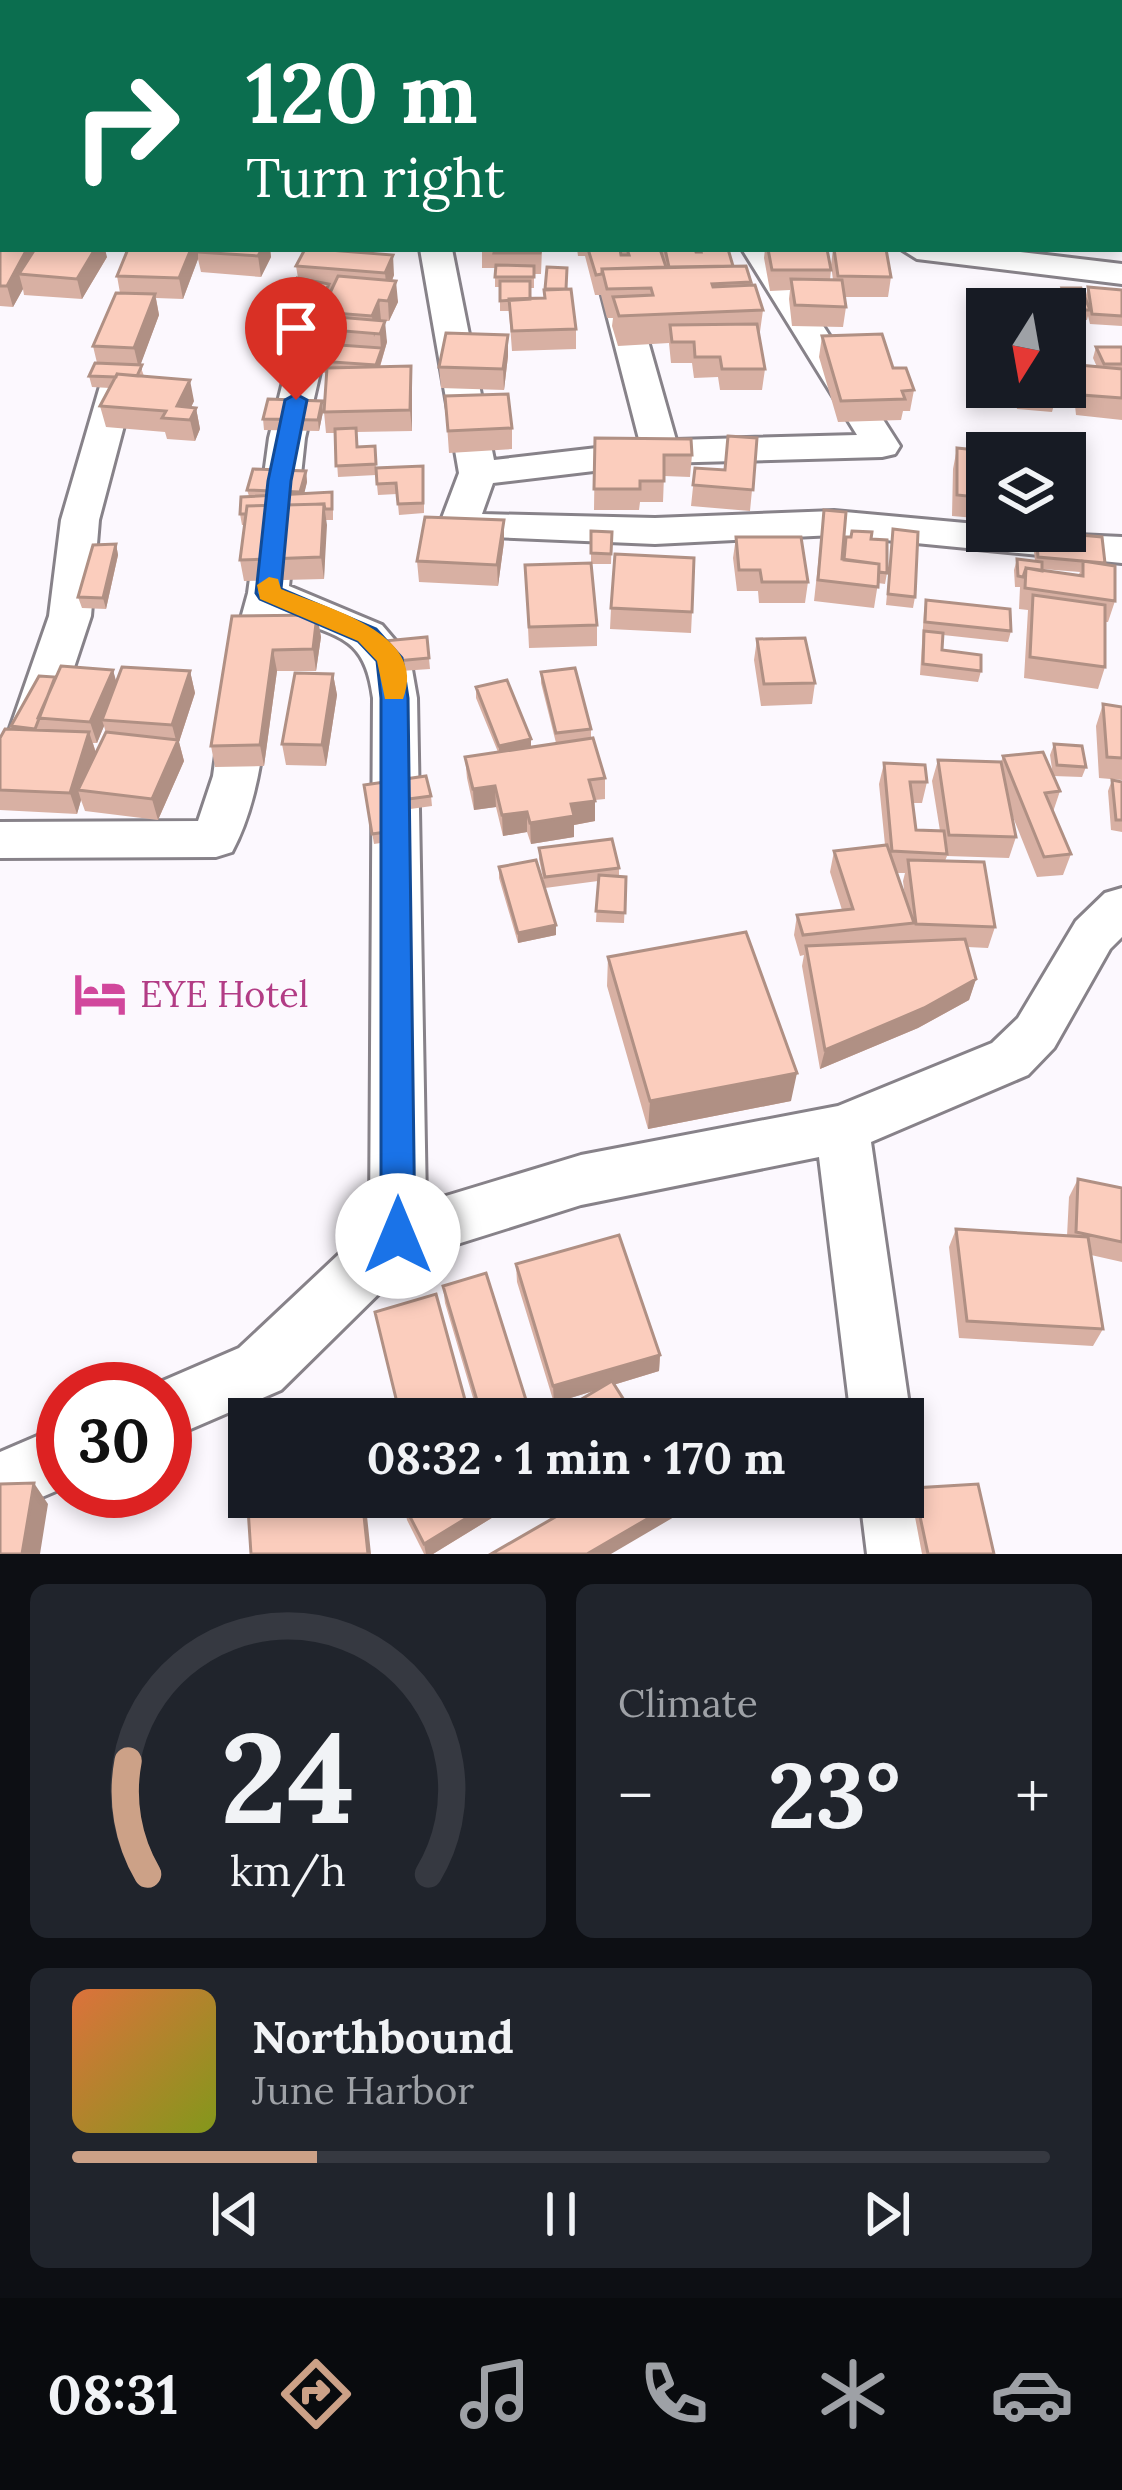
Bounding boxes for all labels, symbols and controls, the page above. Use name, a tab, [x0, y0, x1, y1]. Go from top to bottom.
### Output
text: 120 m	[246, 38, 478, 146]
icon: right	[48, 48, 204, 204]
text: Turn right	[246, 143, 505, 212]
pin	[245, 277, 347, 400]
north arrow	[966, 288, 1086, 408]
map controls	[966, 288, 1086, 552]
icon: arrive	[263, 295, 329, 361]
button: layers	[966, 432, 1086, 552]
hotel icon: EYE Hotel	[71, 965, 129, 1023]
place label: EYE Hotel	[140, 971, 309, 1017]
position arrow	[335, 1173, 461, 1299]
speed limit sign: 30	[36, 1362, 192, 1518]
text: 08:32 · 1 min · 170 m	[367, 1429, 785, 1486]
text: Climate	[618, 1678, 758, 1728]
text: 24	[221, 1697, 355, 1857]
text: 23°	[768, 1737, 900, 1853]
text: −	[618, 1753, 653, 1837]
text: +	[1015, 1753, 1050, 1837]
text: km/h	[230, 1843, 346, 1898]
text: Northbound	[252, 2008, 514, 2065]
text: June Harbor	[252, 2065, 474, 2115]
icon: previous	[202, 2181, 268, 2247]
icon: pause	[528, 2181, 594, 2247]
icon: next	[854, 2181, 920, 2247]
icon: directions	[274, 2352, 358, 2436]
icon: music	[453, 2352, 537, 2436]
icon: phone	[632, 2352, 716, 2436]
icon: climate	[811, 2352, 895, 2436]
icon: car	[990, 2352, 1074, 2436]
text: 08:31	[48, 2360, 178, 2429]

